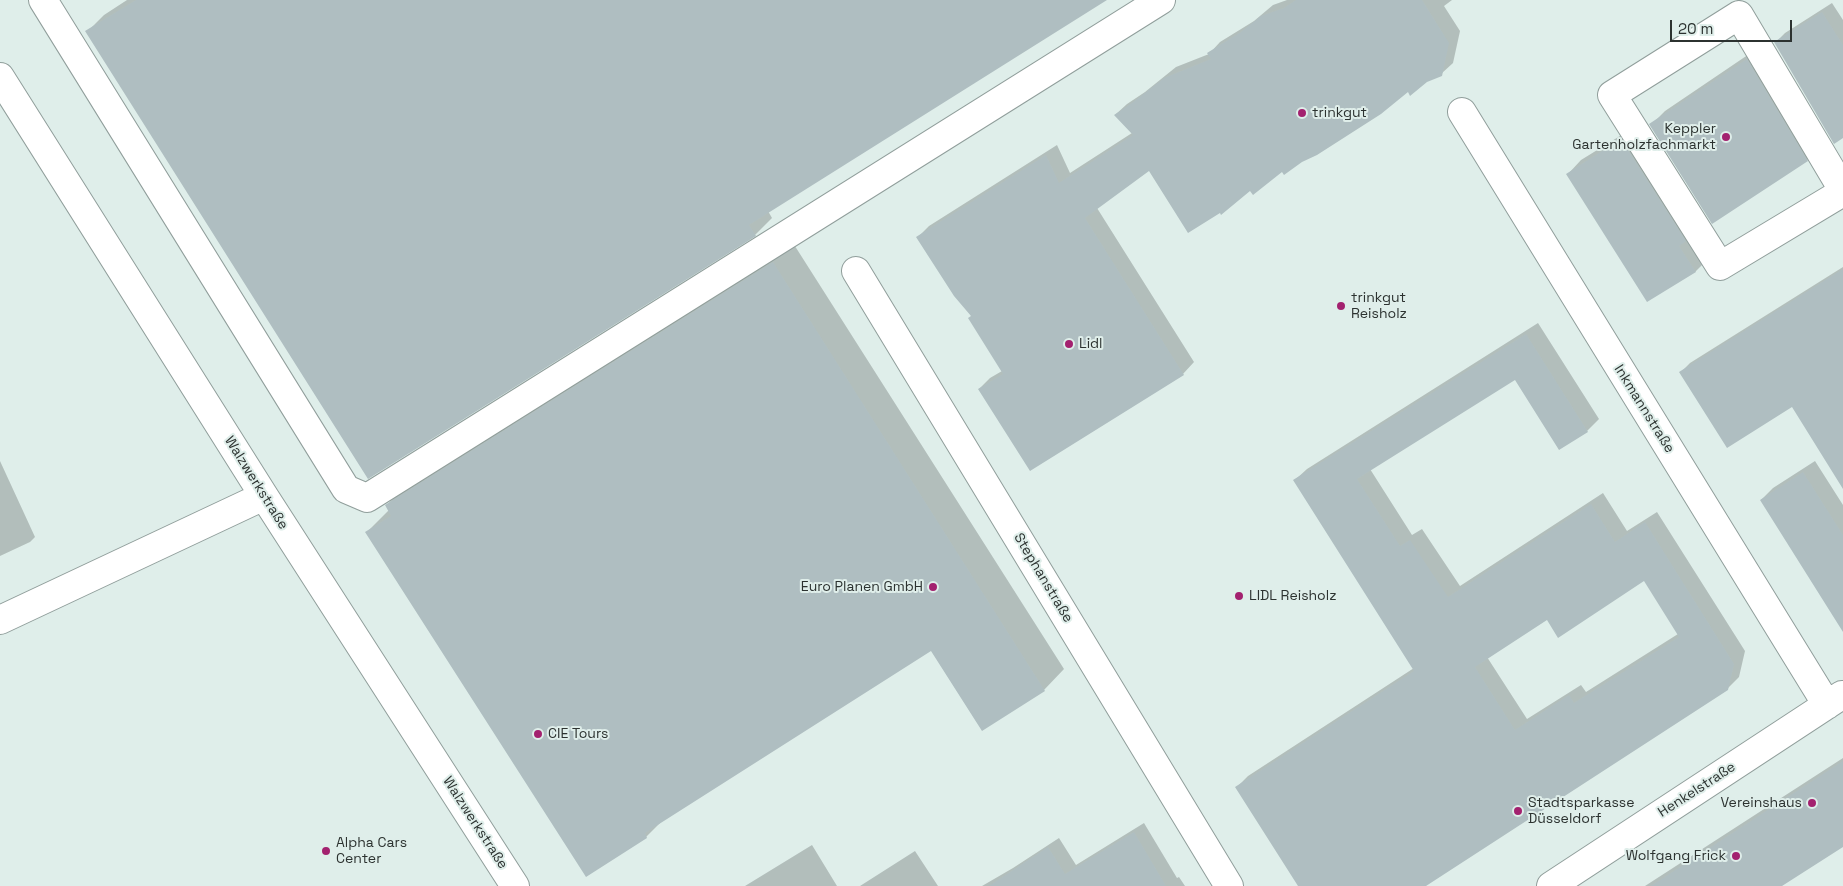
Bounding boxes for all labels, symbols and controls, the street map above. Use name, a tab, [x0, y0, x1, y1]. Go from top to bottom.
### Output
scale bar	[1673, 10, 1796, 42]
text: 20 m	[1678, 19, 1713, 38]
place label: trinkgut	[1312, 105, 1367, 121]
marker: trinkgut	[1296, 107, 1308, 119]
place label: Keppler Gartenholzfachmarkt	[1572, 121, 1716, 154]
marker: Keppler Gartenholzfachmarkt	[1720, 131, 1732, 143]
place label: trinkgut Reisholz	[1351, 290, 1407, 322]
marker: trinkgut Reisholz	[1335, 300, 1347, 312]
place label: Lidl	[1079, 336, 1103, 352]
marker: Lidl	[1063, 338, 1075, 350]
street label: Inkmannstraße	[1610, 362, 1678, 456]
street label: Walzwerkstraße	[221, 433, 291, 533]
street label: Stephanstraße	[1010, 530, 1076, 626]
place label: Euro Planen GmbH	[801, 579, 923, 595]
marker: Euro Planen GmbH	[927, 581, 939, 593]
place label: LIDL Reisholz	[1249, 588, 1336, 604]
marker: LIDL Reisholz	[1233, 590, 1245, 602]
place label: CIE Tours	[548, 726, 608, 742]
marker: CIE Tours	[532, 728, 544, 740]
street label: Henkelstraße	[1655, 759, 1739, 821]
street label: Walzwerkstraße	[439, 774, 511, 872]
place label: Stadtsparkasse Düsseldorf	[1528, 795, 1634, 828]
place label: Vereinshaus	[1720, 795, 1802, 811]
marker: Vereinshaus	[1806, 797, 1818, 809]
marker: Stadtsparkasse Düsseldorf	[1512, 805, 1524, 817]
place label: Alpha Cars Center	[336, 835, 407, 868]
marker: Alpha Cars Center	[320, 845, 332, 857]
place label: Wolfgang Frick	[1626, 848, 1726, 864]
marker: Wolfgang Frick	[1730, 850, 1742, 862]

